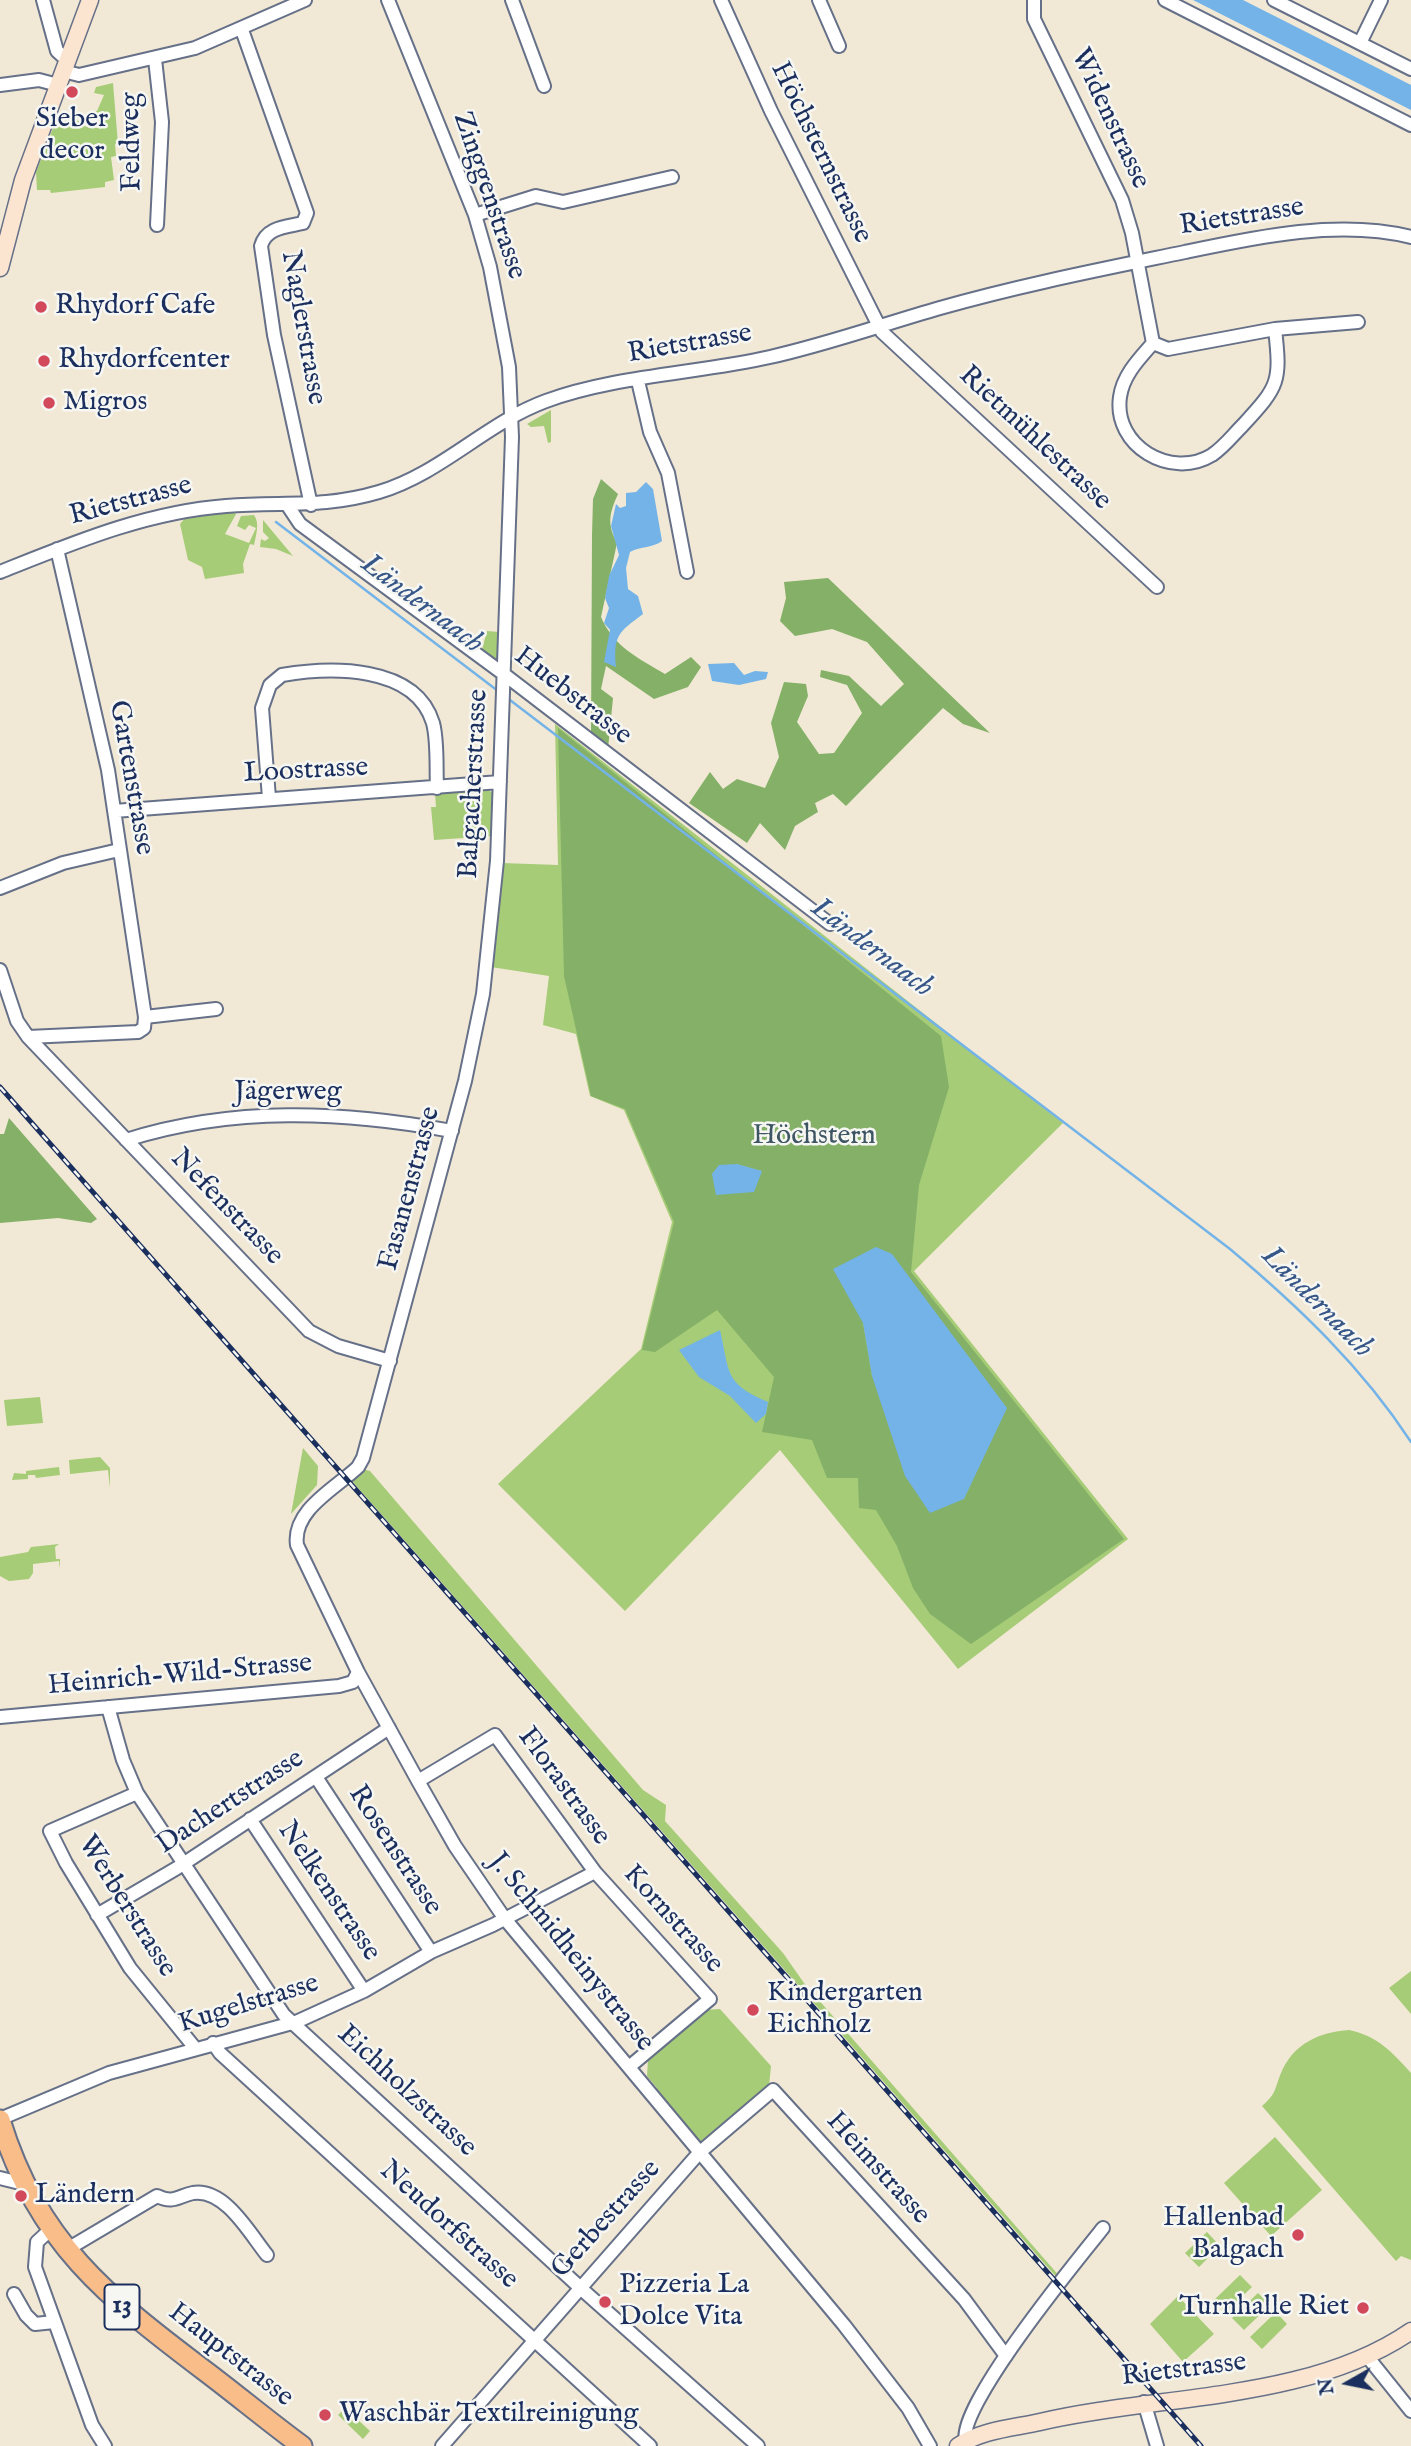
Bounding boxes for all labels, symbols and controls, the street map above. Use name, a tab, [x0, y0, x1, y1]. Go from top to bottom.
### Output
street label: Widenstrasse	[1062, 43, 1156, 195]
street label: Höchsternstrasse	[762, 57, 878, 249]
marker: Sieber decor	[64, 84, 80, 100]
street label: Feldweg	[115, 92, 151, 192]
place label: Sieber decor	[36, 103, 108, 169]
street label: Zinggenstrasse	[444, 108, 532, 284]
street label: Rietstrasse	[1177, 192, 1307, 244]
street label: Naglerstrasse	[272, 248, 332, 408]
place label: Rhydorf Cafe	[55, 290, 215, 324]
marker: Rhydorf Cafe	[33, 299, 49, 315]
street label: Rietstrasse	[625, 318, 755, 372]
place label: Rhydorfcenter	[58, 344, 230, 378]
marker: Rhydorfcenter	[36, 353, 52, 369]
street label: Rietmühlestrasse	[951, 360, 1117, 518]
place label: Migros	[63, 386, 147, 420]
marker: Migros	[41, 395, 57, 411]
street label: Rietstrasse	[66, 470, 196, 534]
water label: Ländernaach	[353, 547, 489, 663]
street label: Huebstrasse	[506, 641, 638, 753]
street label: Balgacherstrasse	[453, 688, 497, 880]
street label: Gartenstrasse	[100, 698, 160, 858]
street label: Loostrasse	[243, 752, 369, 792]
water label: Ländernaach	[803, 891, 939, 1007]
street label: Jägerweg	[234, 1076, 342, 1110]
street label: Fasanenstrasse	[373, 1103, 449, 1275]
park label: Höchstern	[752, 1120, 876, 1154]
street label: Nefenstrasse	[162, 1143, 290, 1273]
water label: Ländernaach	[1252, 1239, 1380, 1367]
street label: Heinrich-Wild-Strasse	[46, 1648, 314, 1704]
street label: Florastrasse	[509, 1722, 617, 1852]
street label: Dachertstrasse	[151, 1743, 311, 1863]
street label: Rosenstrasse	[340, 1780, 448, 1922]
street label: Nelkenstrasse	[269, 1816, 387, 1968]
street label: Werberstrasse	[69, 1830, 183, 1984]
street label: J. Schmidheinystrasse	[480, 1847, 660, 2059]
street label: Kornstrasse	[614, 1859, 730, 1981]
street label: Kugelstrasse	[175, 1968, 323, 2042]
place label: Kindergarten Eichholz	[767, 1977, 923, 2043]
marker: Kindergarten Eichholz	[745, 2002, 761, 2018]
street label: Eichholzstrasse	[329, 2019, 483, 2165]
street label: Heimstrasse	[818, 2106, 936, 2232]
street label: Gerbestrasse	[545, 2154, 669, 2286]
street label: Neudorfstrasse	[372, 2155, 524, 2297]
place label: Ländern	[35, 2179, 135, 2213]
marker: Ländern	[13, 2188, 29, 2204]
place label: Hallenbad Balgach	[1163, 2202, 1284, 2268]
marker: Hallenbad Balgach	[1290, 2227, 1306, 2243]
place label: Pizzeria La Dolce Vita	[619, 2269, 749, 2335]
road number: 13	[104, 2284, 140, 2330]
place label: Turnhalle Riet	[1179, 2291, 1349, 2325]
marker: Pizzeria La Dolce Vita	[597, 2294, 613, 2310]
street label: Hauptstrasse	[161, 2297, 299, 2415]
marker: Turnhalle Riet	[1355, 2300, 1371, 2316]
street label: Rietstrasse	[1120, 2347, 1248, 2395]
north arrow	[1313, 2348, 1383, 2418]
text: N	[1314, 2376, 1340, 2396]
place label: Waschbär Textilreinigung	[339, 2398, 638, 2432]
marker: Waschbär Textilreinigung	[317, 2407, 333, 2423]

